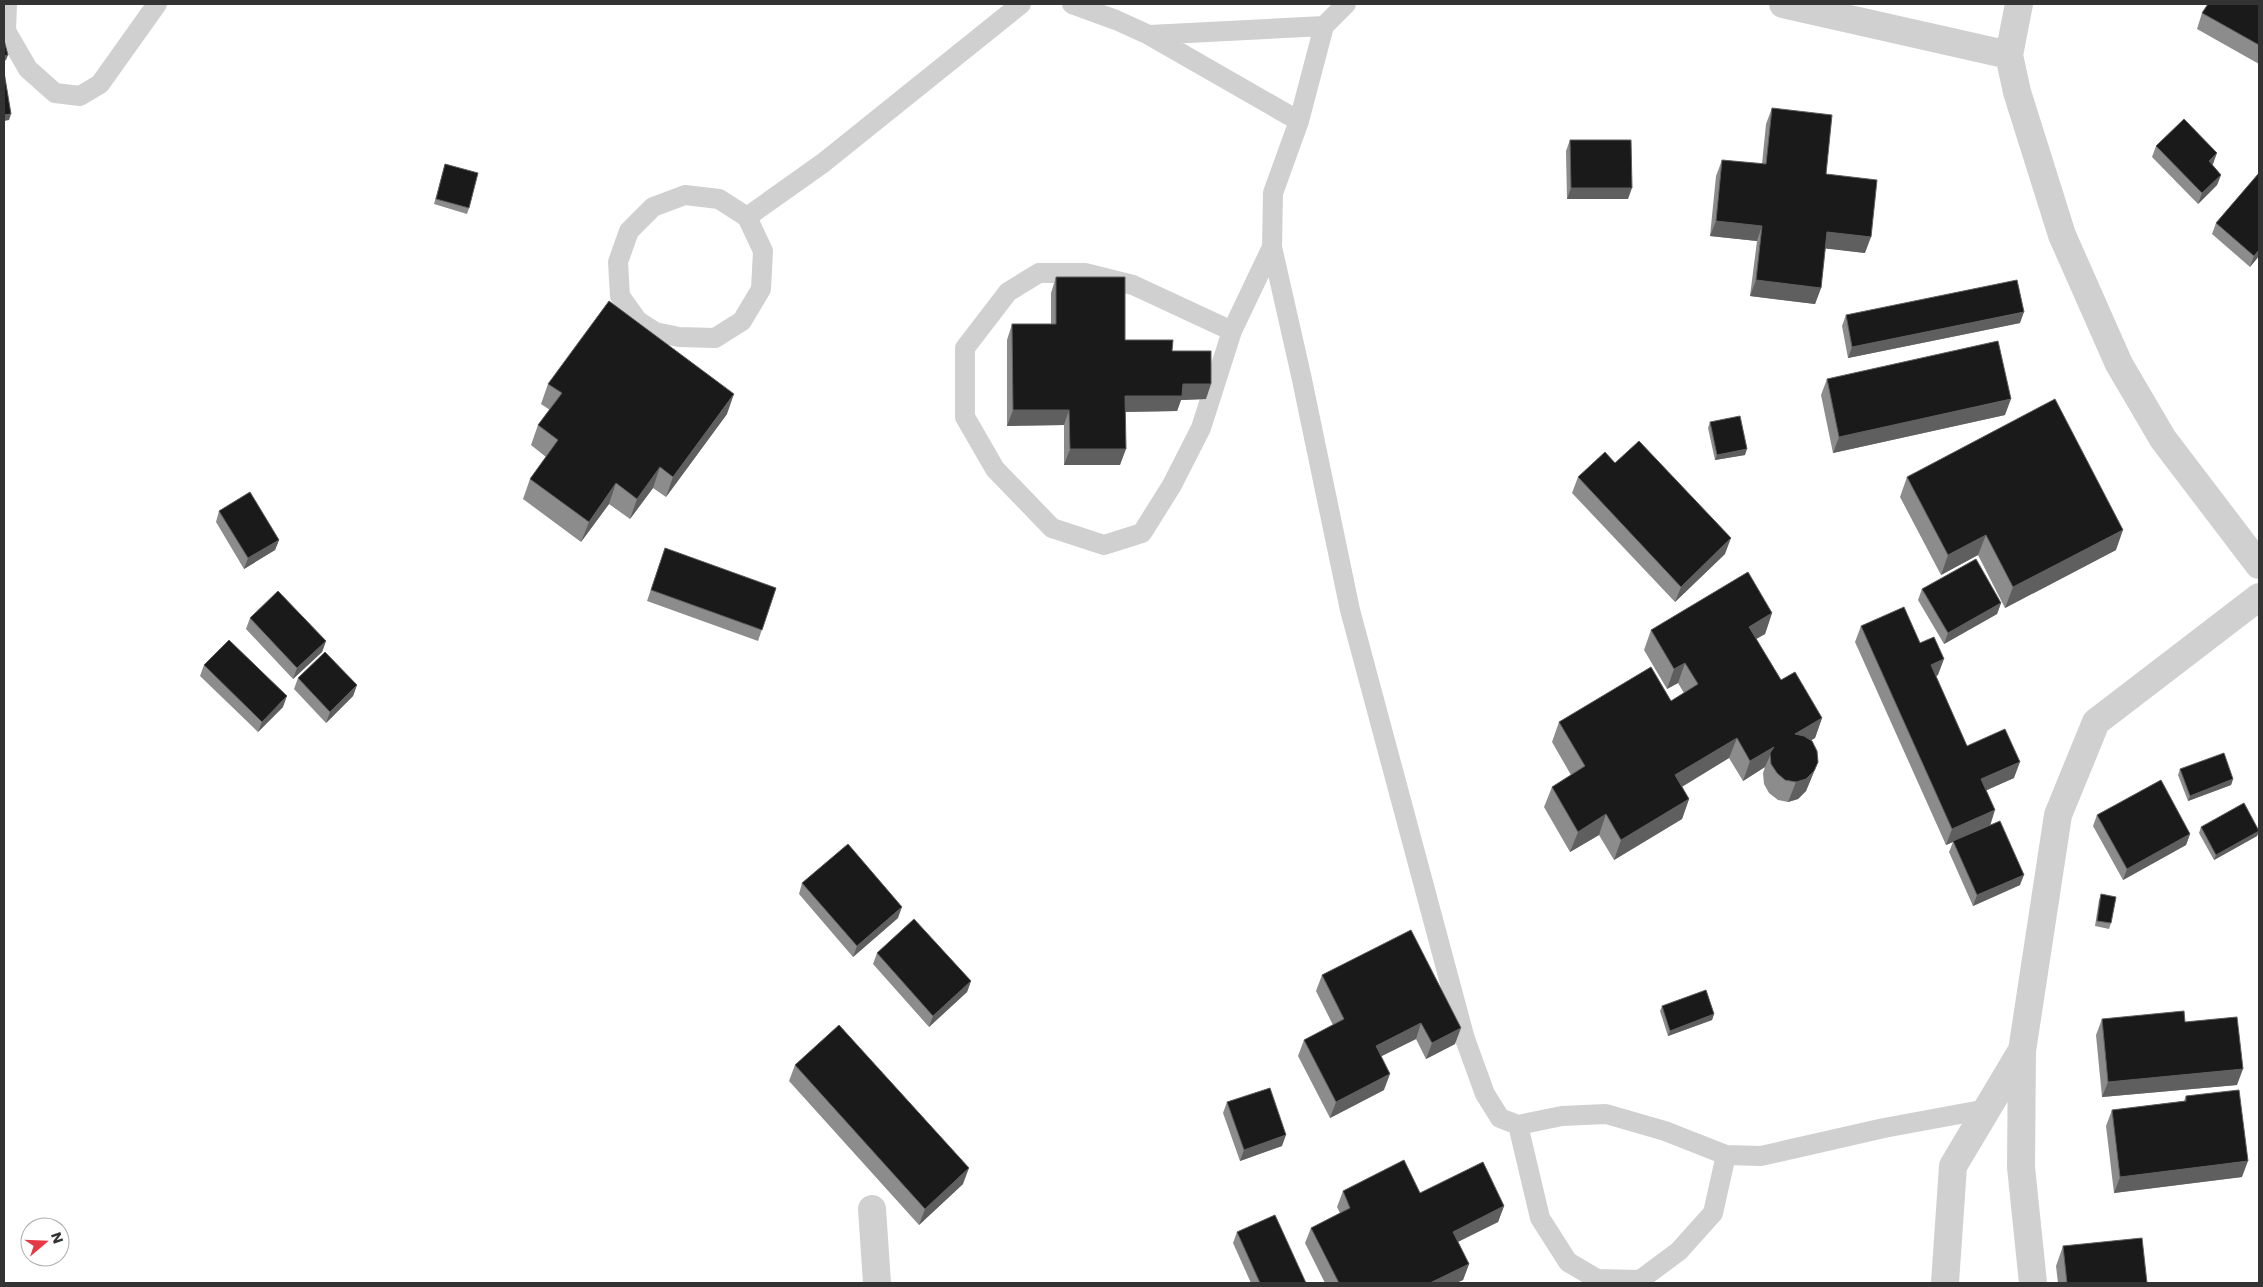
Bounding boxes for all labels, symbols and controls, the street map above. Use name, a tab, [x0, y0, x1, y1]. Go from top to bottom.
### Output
north arrow	[20, 1217, 70, 1267]
text: N	[46, 1230, 68, 1246]

